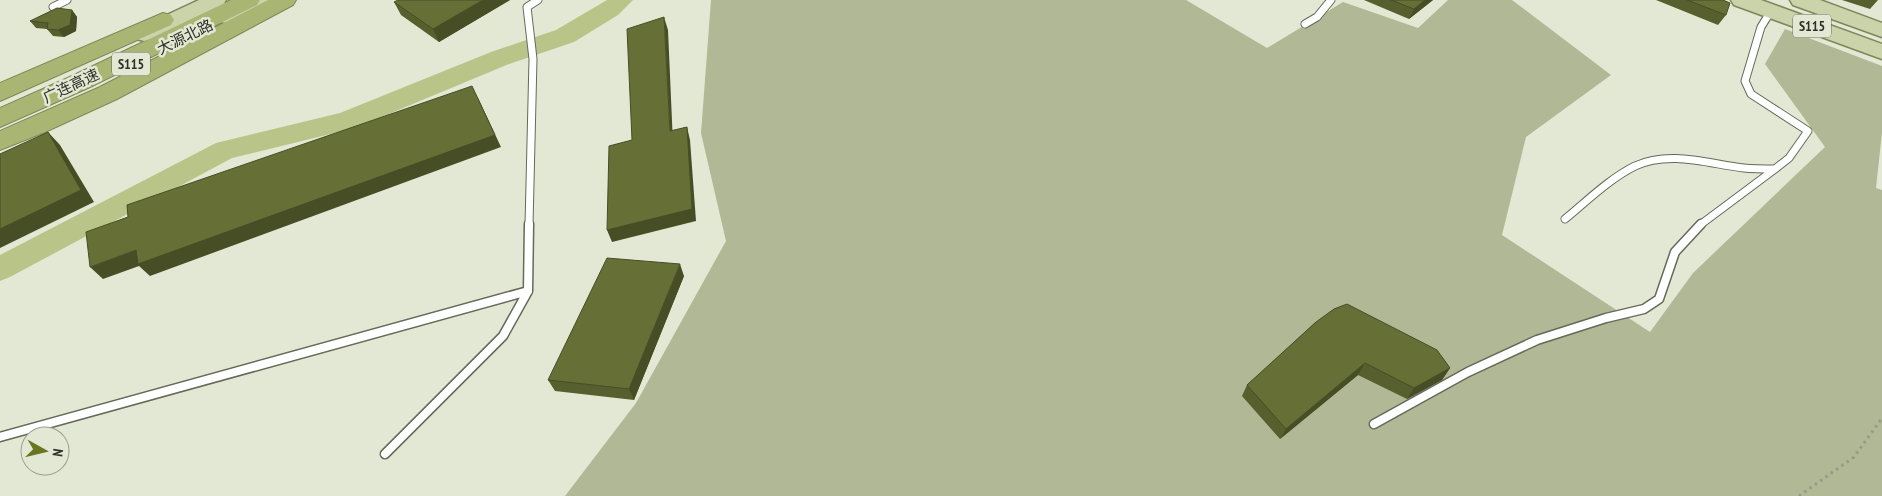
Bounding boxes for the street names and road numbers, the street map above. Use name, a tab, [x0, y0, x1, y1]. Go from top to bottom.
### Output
street label: 大源北路	[154, 15, 216, 58]
road number: S115	[1793, 15, 1831, 38]
road number: S115	[112, 52, 150, 76]
street label: 广连高速	[40, 64, 102, 107]

